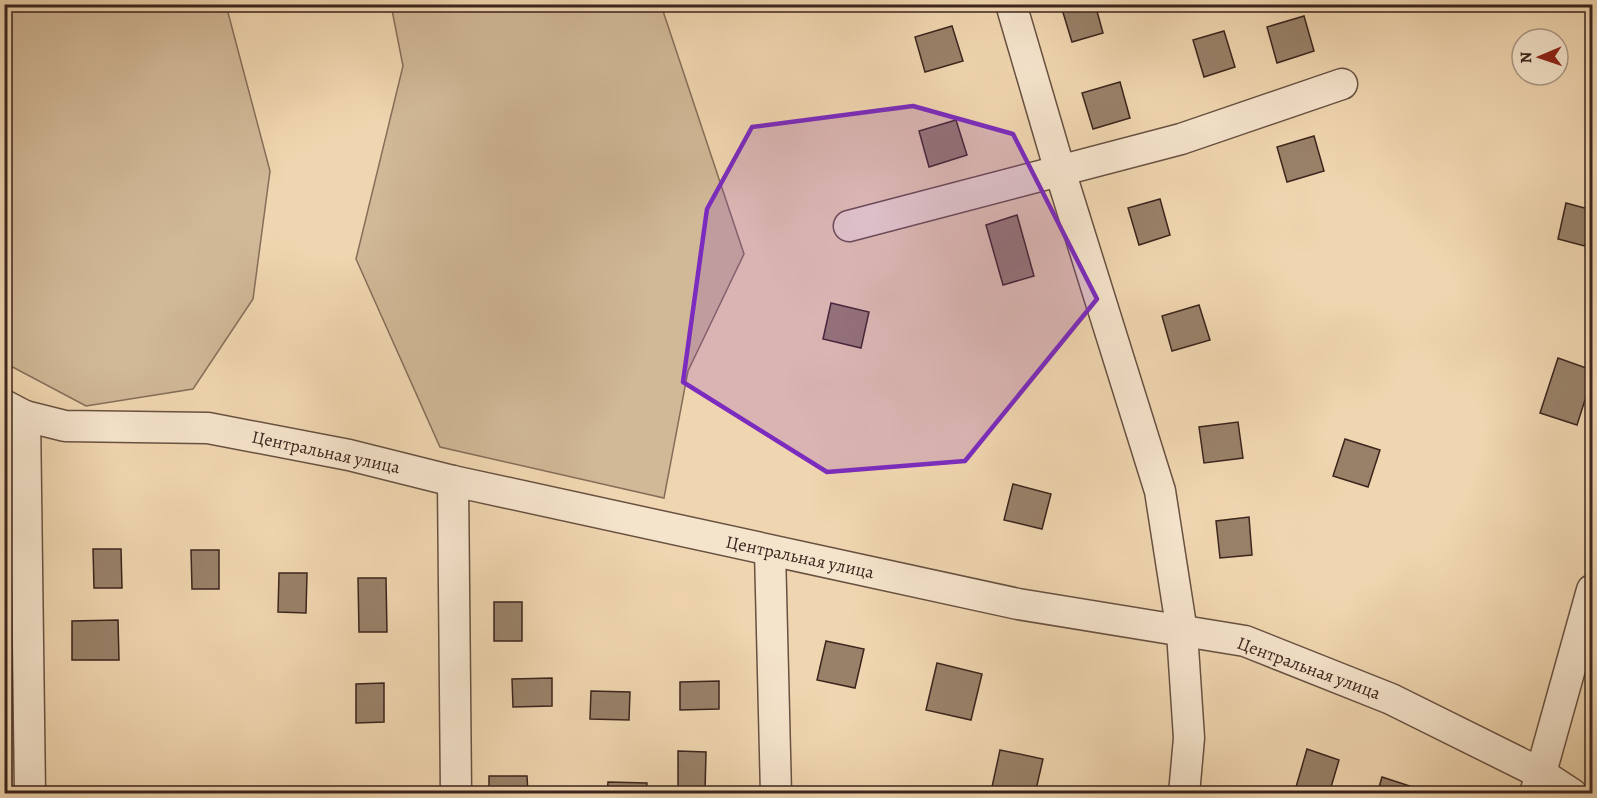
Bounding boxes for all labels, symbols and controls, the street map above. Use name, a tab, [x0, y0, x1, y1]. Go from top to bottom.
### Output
north arrow	[1510, 27, 1570, 87]
text: N	[1515, 51, 1537, 64]
street label: Центральная улица	[250, 425, 403, 480]
street label: Центральная улица	[724, 530, 877, 585]
street label: Центральная улица	[1234, 631, 1385, 705]

